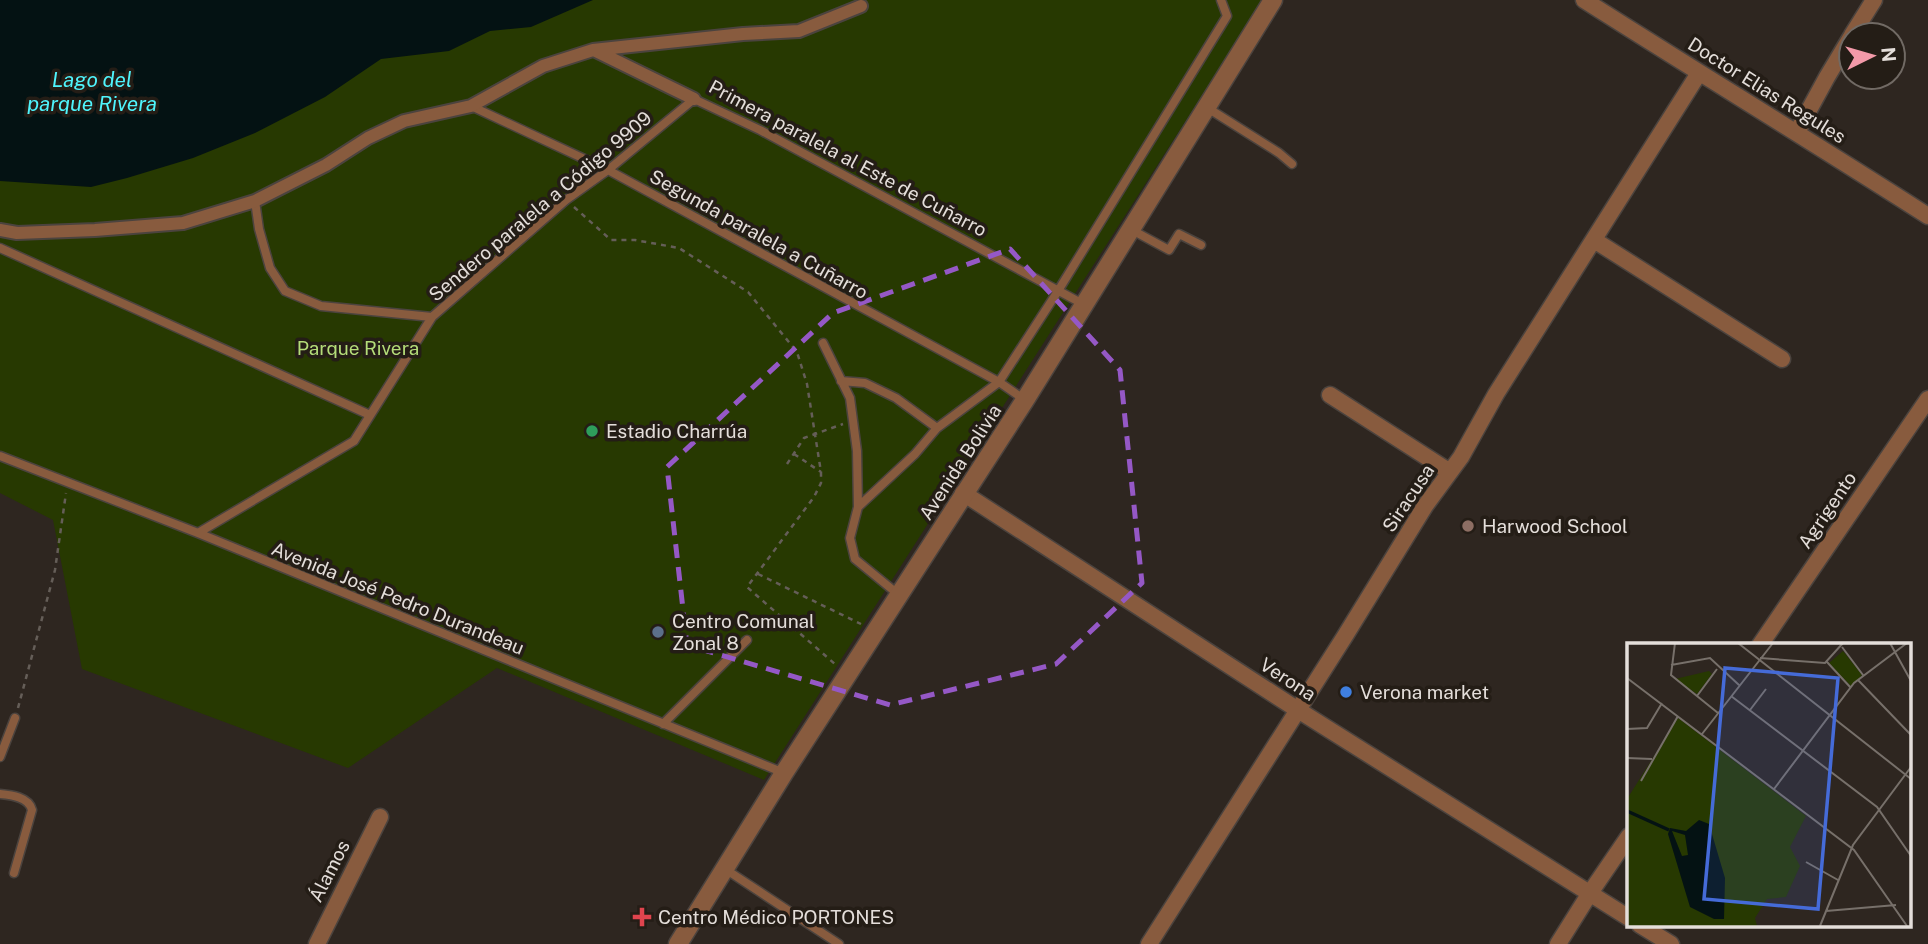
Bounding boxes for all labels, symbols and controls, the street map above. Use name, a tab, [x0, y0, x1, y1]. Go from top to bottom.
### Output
north arrow	[1837, 21, 1907, 91]
street label: Doctor Elias Regules	[1684, 33, 1850, 147]
text: N	[1877, 46, 1901, 63]
water label: Lago del parque Rivera	[27, 67, 157, 116]
street label: Primera paralela al Este de Cuñarro	[705, 75, 991, 241]
street label: Sendero paralela a Código 9909	[424, 106, 656, 306]
street label: Segunda paralela a Cuñarro	[646, 165, 872, 303]
park label: Parque Rivera	[297, 337, 419, 359]
street label: Avenida Bolivia	[914, 400, 1006, 524]
place label: Estadio Charrúa	[606, 420, 747, 442]
marker: Estadio Charrúa	[584, 423, 600, 439]
street label: Siracusa	[1377, 460, 1439, 536]
street label: Agrigento	[1793, 467, 1861, 553]
place label: Harwood School	[1482, 515, 1628, 537]
marker: Harwood School	[1460, 518, 1476, 534]
street label: Avenida José Pedro Durandeau	[268, 537, 528, 659]
place label: Centro Comunal Zonal 8	[672, 610, 815, 654]
marker: Centro Comunal Zonal 8	[650, 624, 666, 640]
inset map	[1627, 643, 1910, 926]
street label: Verona	[1256, 653, 1320, 705]
place label: Verona market	[1360, 681, 1489, 703]
marker: Verona market	[1338, 684, 1354, 700]
street label: Álamos	[304, 836, 354, 906]
place label: Centro Médico PORTONES	[658, 906, 894, 928]
marker: Centro Médico PORTONES	[632, 907, 652, 927]

